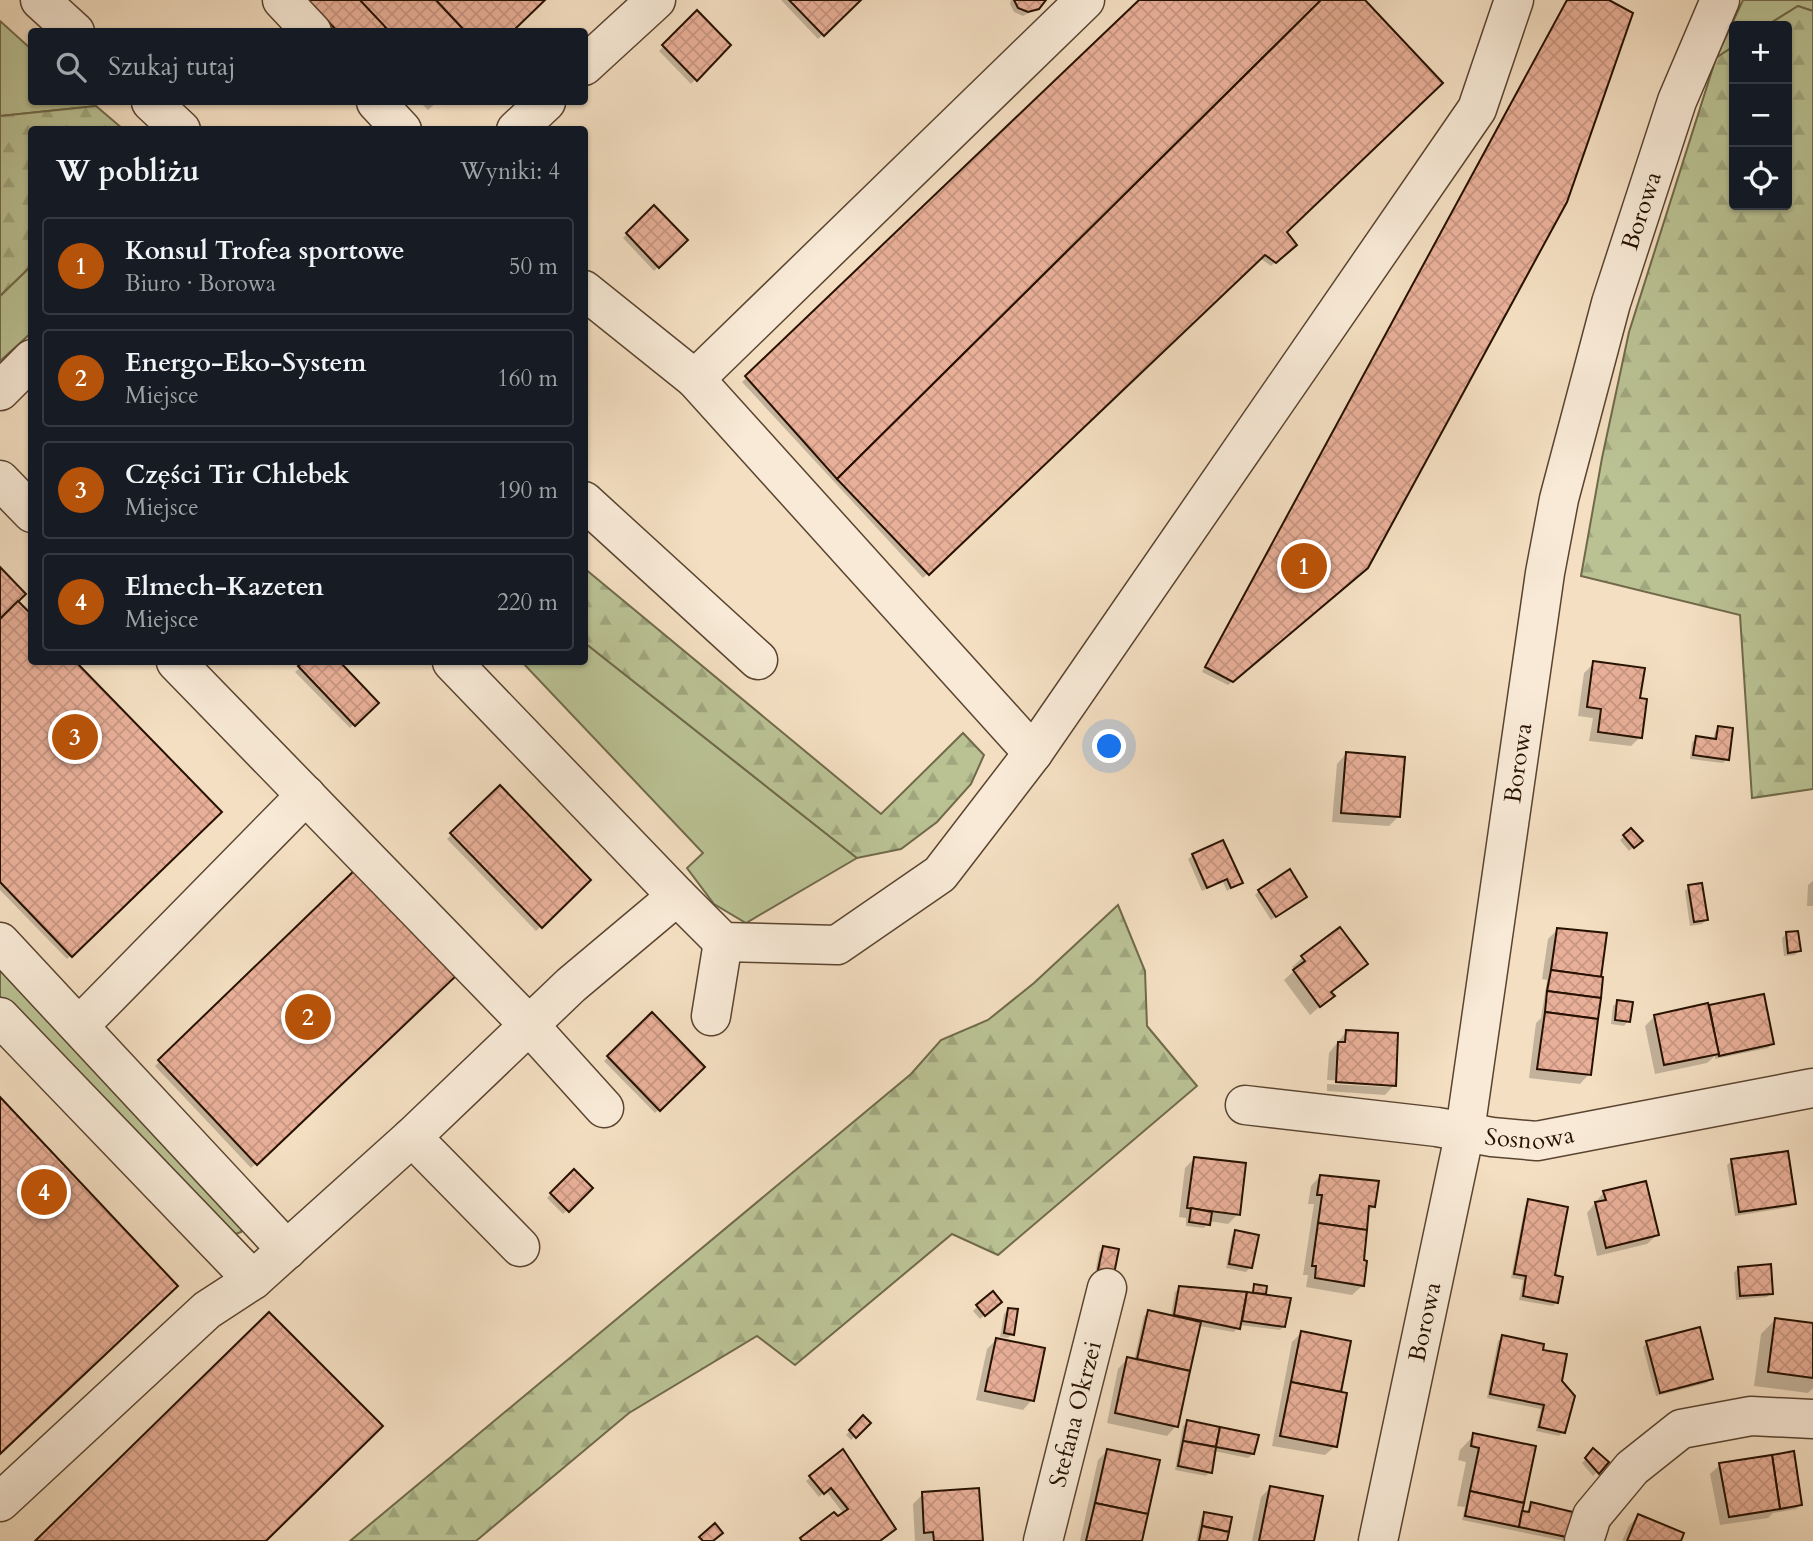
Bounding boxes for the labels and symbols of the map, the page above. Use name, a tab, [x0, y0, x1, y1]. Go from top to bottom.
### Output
street label: Borowa	[1613, 167, 1670, 254]
pin: 1	[1281, 540, 1327, 592]
pin: 3	[52, 711, 98, 763]
street label: Borowa	[1496, 720, 1540, 805]
your location	[1092, 729, 1126, 763]
pin: 2	[285, 991, 331, 1043]
street label: Sosnowa	[1482, 1118, 1577, 1158]
pin: 4	[21, 1166, 67, 1218]
street label: Borowa	[1400, 1278, 1449, 1365]
street label: Stefana Okrzei	[1041, 1337, 1110, 1490]

